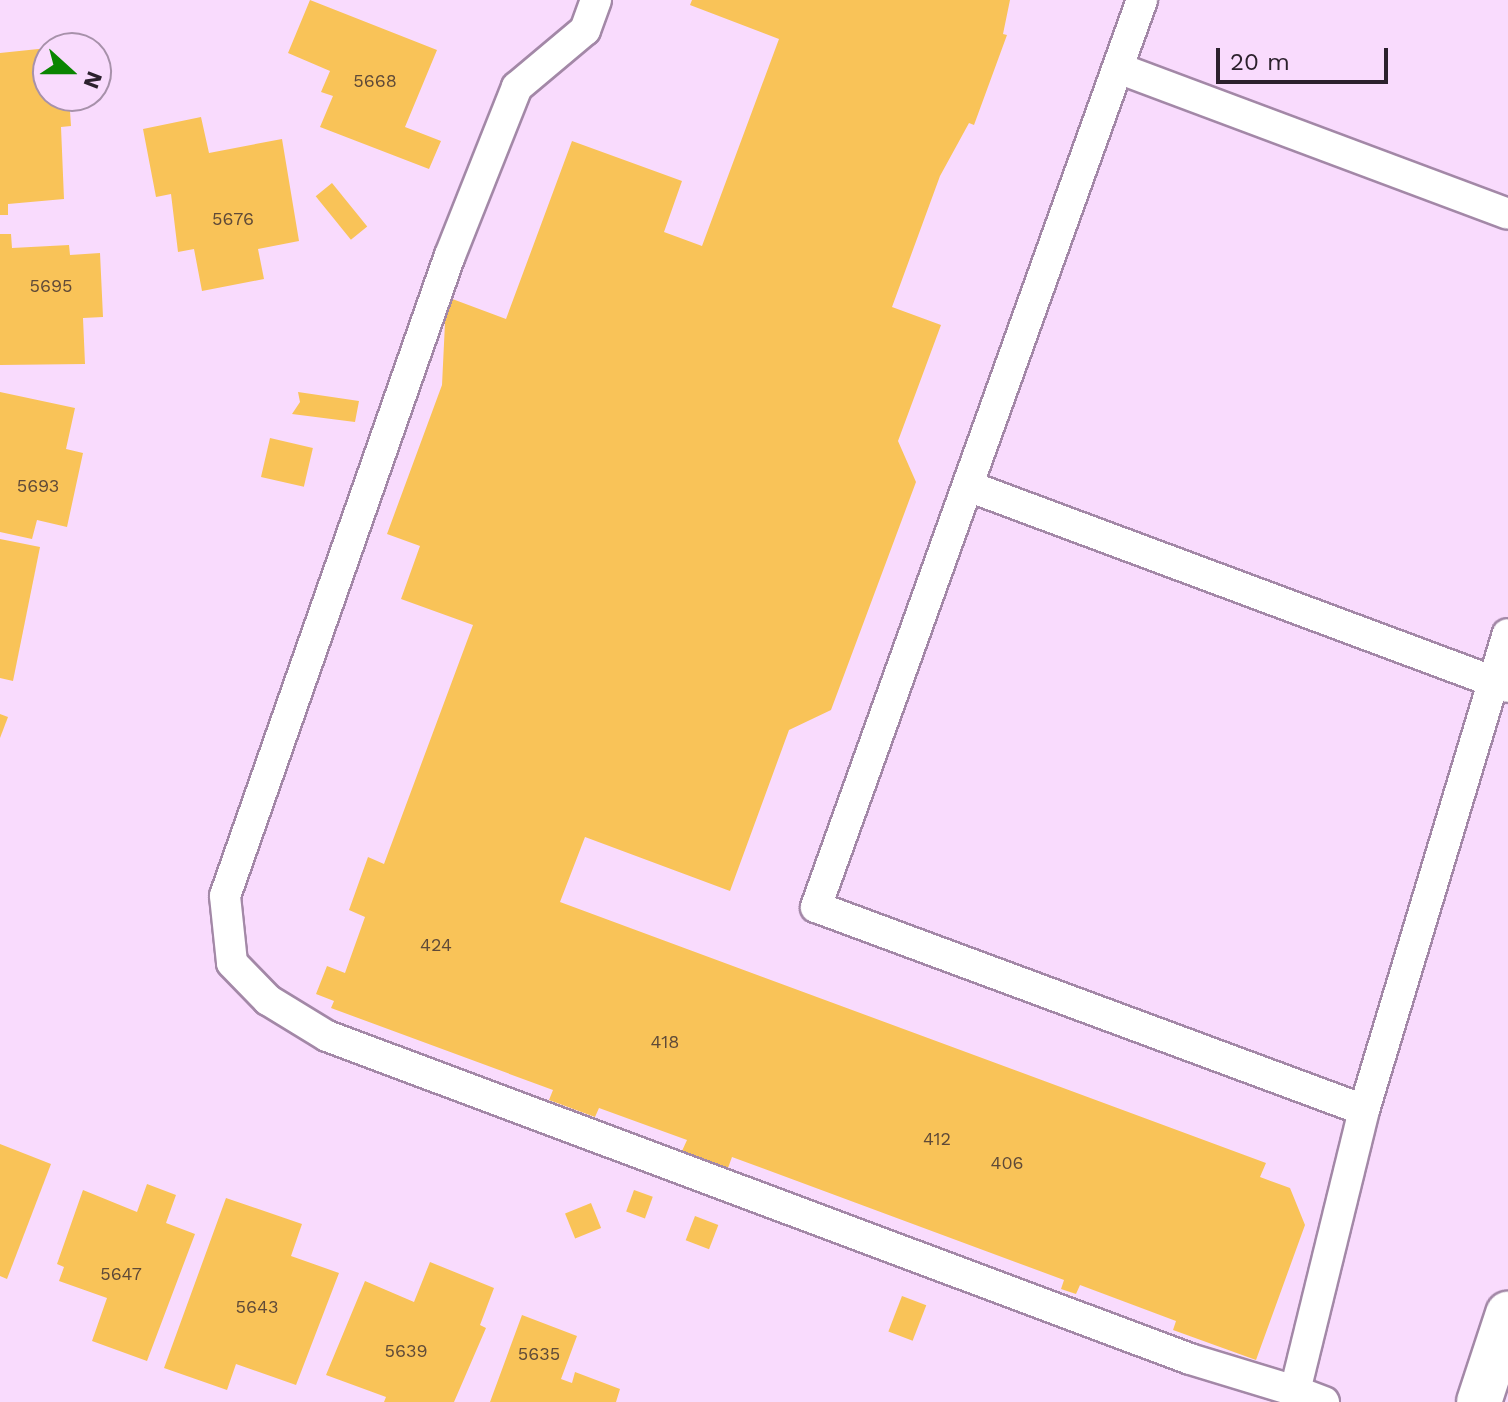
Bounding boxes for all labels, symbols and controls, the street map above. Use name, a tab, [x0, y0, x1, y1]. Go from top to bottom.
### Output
north arrow	[32, 32, 112, 112]
scale bar	[1220, 32, 1392, 82]
text: 20 m	[1230, 48, 1290, 76]
text: N	[78, 68, 108, 92]
house number: 5668	[353, 70, 397, 92]
house number: 5676	[212, 208, 254, 230]
house number: 5695	[29, 275, 73, 297]
house number: 5693	[17, 475, 59, 497]
house number: 424	[420, 934, 452, 956]
house number: 418	[651, 1031, 679, 1053]
house number: 412	[923, 1128, 951, 1150]
house number: 406	[990, 1152, 1024, 1174]
house number: 5647	[100, 1263, 142, 1285]
house number: 5643	[236, 1296, 278, 1318]
house number: 5639	[384, 1340, 428, 1362]
house number: 5635	[518, 1343, 560, 1365]

